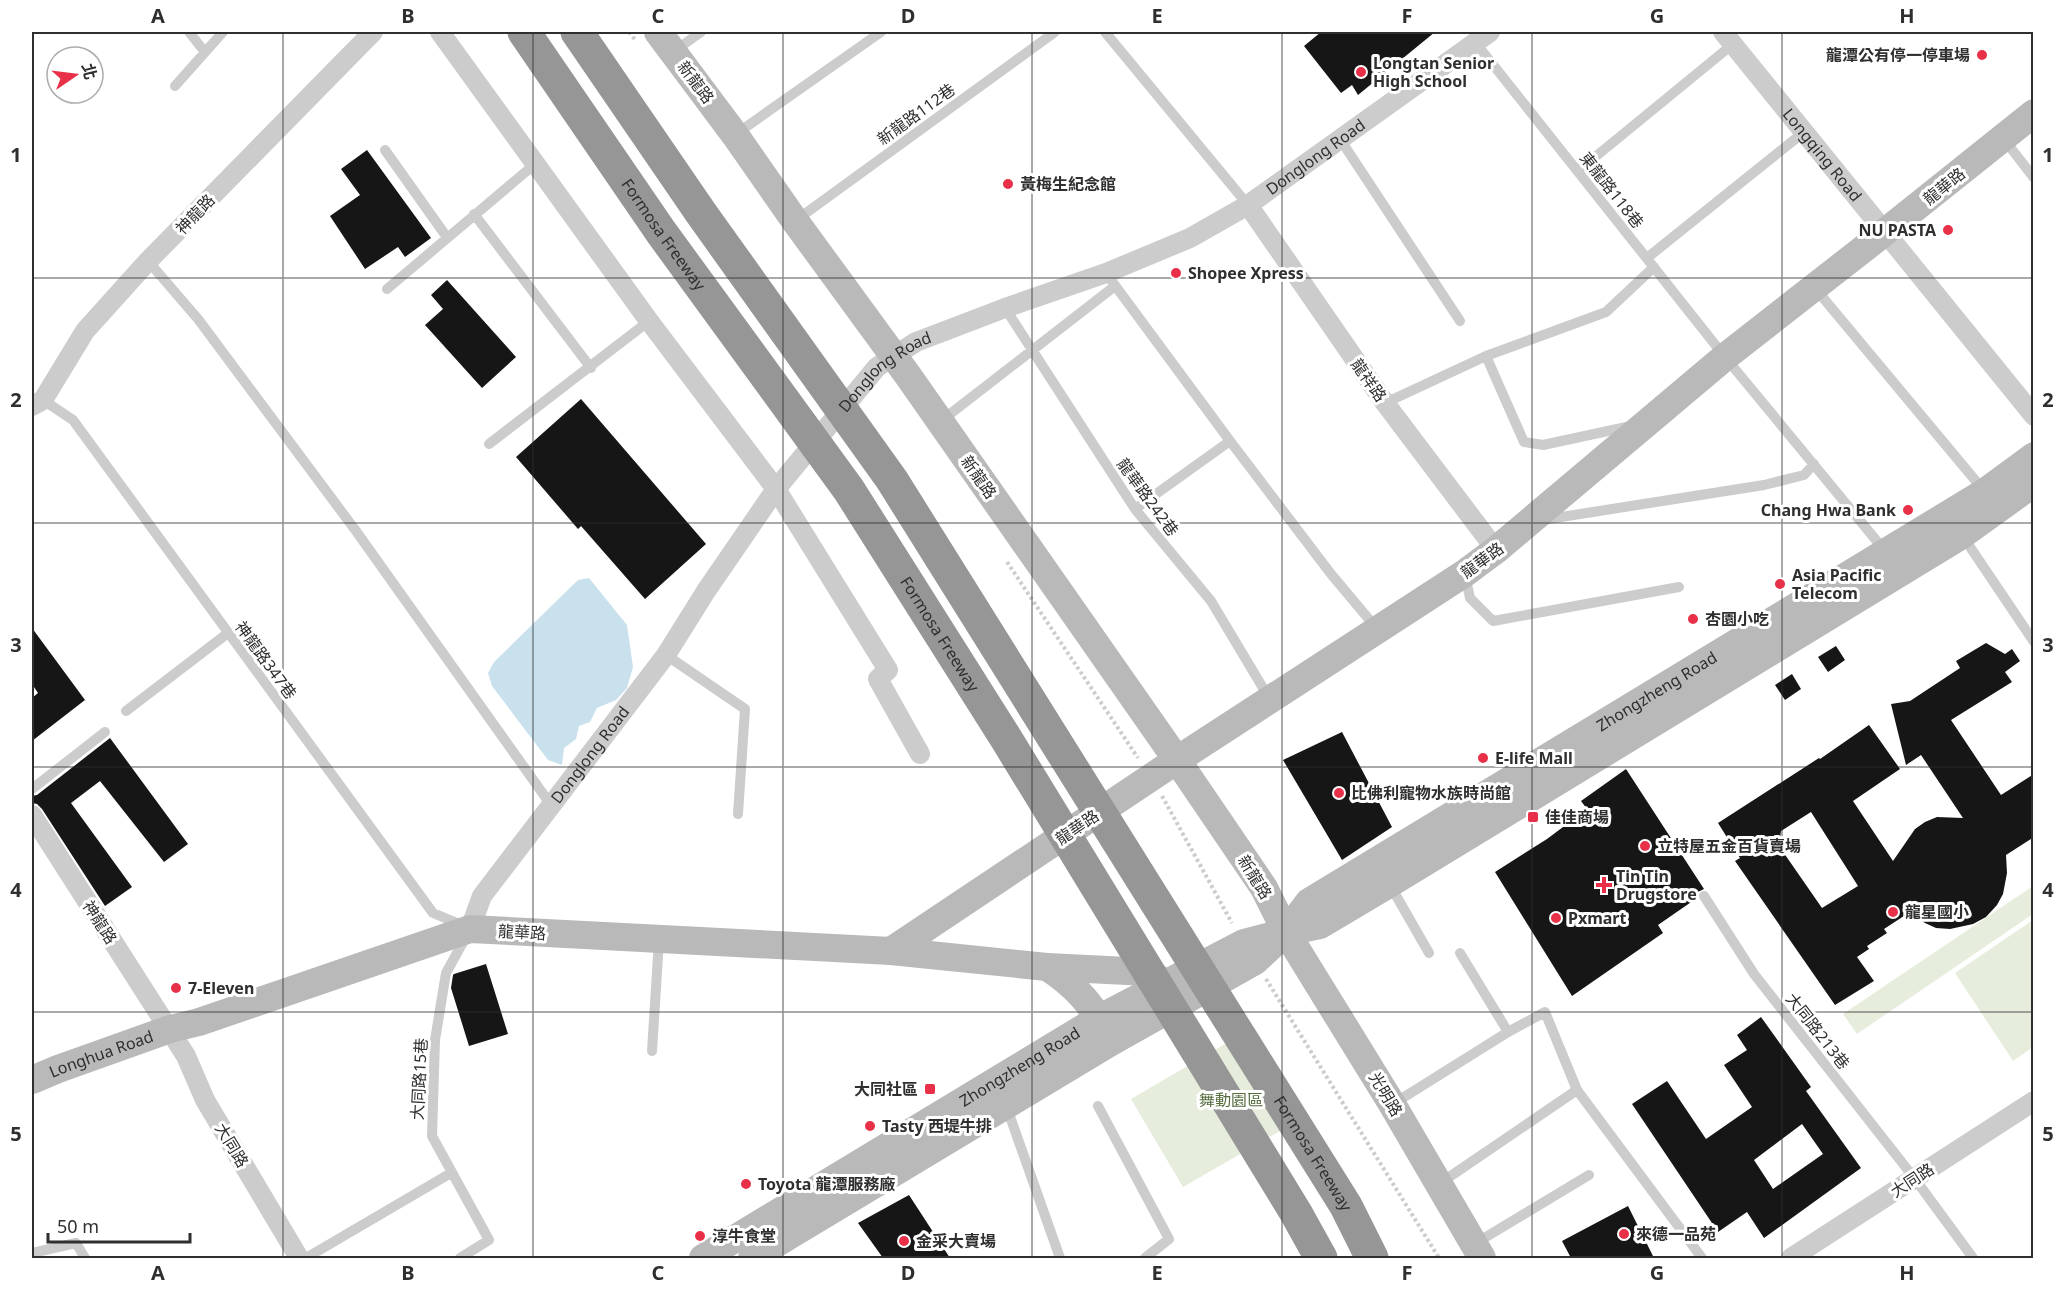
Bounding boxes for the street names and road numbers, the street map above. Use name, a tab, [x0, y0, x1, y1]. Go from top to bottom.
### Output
street label: 新龍路	[673, 56, 719, 108]
street label: 新龍路112巷	[873, 78, 959, 150]
street label: Longqing Road	[1778, 103, 1867, 206]
street label: Donglong Road	[1261, 114, 1370, 200]
street label: 東龍路118巷	[1575, 147, 1649, 233]
street label: 龍華路	[1918, 162, 1970, 210]
street label: Formosa Freeway	[617, 174, 711, 295]
street label: 神龍路	[170, 189, 220, 239]
street label: Donglong Road	[833, 326, 934, 417]
street label: 龍祥路	[1346, 354, 1392, 406]
street label: 新龍路	[956, 451, 1002, 503]
street label: 龍華路242巷	[1112, 454, 1184, 540]
street label: 龍華路	[1456, 537, 1508, 583]
street label: Formosa Freeway	[895, 572, 985, 696]
street label: 神龍路347巷	[230, 617, 302, 703]
street label: Zhongzheng Road	[1592, 646, 1721, 736]
street label: Donglong Road	[546, 701, 634, 808]
street label: 龍華路	[1051, 804, 1103, 850]
street label: 新龍路	[1233, 851, 1277, 903]
street label: 神龍路	[78, 896, 122, 948]
street label: 龍華路	[497, 920, 547, 944]
street label: 大同路213巷	[1781, 988, 1855, 1074]
street label: Zhongzheng Road	[955, 1022, 1084, 1112]
street label: Longhua Road	[46, 1025, 156, 1083]
street label: 大同路15巷	[406, 1037, 432, 1121]
street label: 光明路	[1364, 1068, 1408, 1120]
street label: Formosa Freeway	[1269, 1092, 1358, 1215]
street label: 大同路	[210, 1119, 254, 1171]
street label: 大同路	[1886, 1158, 1938, 1202]

